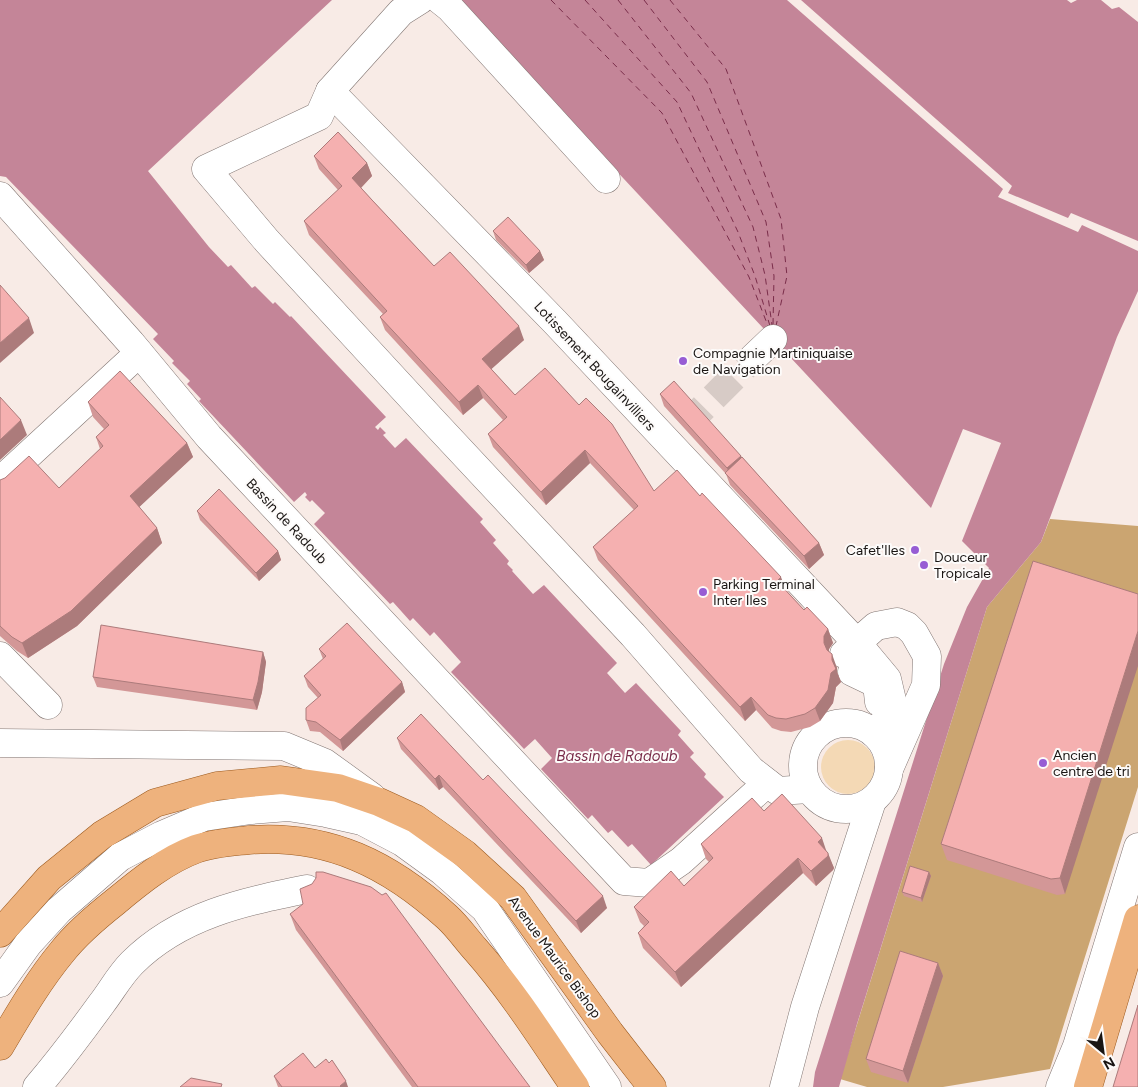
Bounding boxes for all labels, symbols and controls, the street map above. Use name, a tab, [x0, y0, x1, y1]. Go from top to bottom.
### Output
street label: Lotissement Bougainvilliers	[530, 298, 659, 434]
place label: Compagnie Martiniquaise de Navigation	[693, 345, 853, 378]
marker: Compagnie Martiniquaise de Navigation	[677, 355, 689, 367]
street label: Bassin de Radoub	[243, 475, 331, 568]
place label: Cafet'Iles	[846, 542, 905, 559]
marker: Cafet'Iles	[909, 544, 921, 556]
place label: Douceur Tropicale	[934, 549, 991, 582]
marker: Douceur Tropicale	[918, 559, 930, 571]
place label: Parking Terminal Inter Iles	[713, 576, 815, 609]
marker: Parking Terminal Inter Iles	[697, 586, 709, 598]
water label: Bassin de Radoub	[556, 747, 678, 765]
place label: Ancien centre de tri	[1053, 747, 1130, 780]
marker: Ancien centre de tri	[1037, 757, 1049, 769]
street label: Avenue Maurice Bishop	[505, 893, 605, 1022]
north arrow	[1078, 1027, 1128, 1077]
text: N	[1100, 1053, 1118, 1073]

